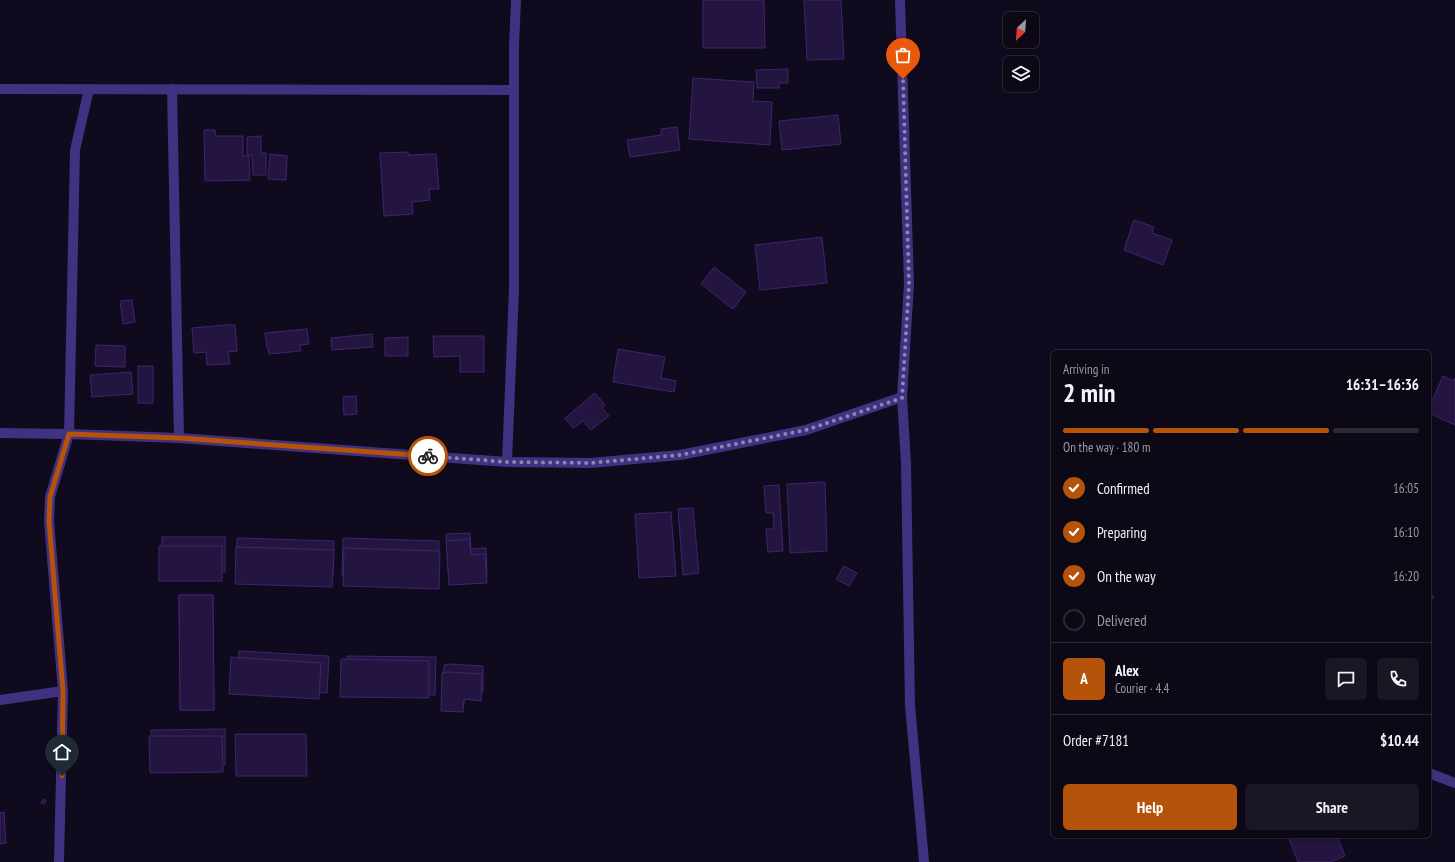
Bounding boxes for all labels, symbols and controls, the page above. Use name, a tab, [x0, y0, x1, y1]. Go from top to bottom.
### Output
north arrow	[1003, 12, 1039, 48]
map controls	[1003, 12, 1039, 92]
pin	[886, 38, 920, 79]
icon: bag	[892, 44, 914, 66]
button: layers	[1003, 56, 1039, 92]
text: Arriving in	[1063, 361, 1110, 378]
text: 16:31–16:36	[1346, 375, 1419, 394]
text: 2 min	[1063, 376, 1116, 409]
courier	[408, 436, 448, 476]
text: On the way · 180 m	[1063, 439, 1150, 456]
icon: bike	[417, 445, 439, 467]
icon: check	[1063, 477, 1085, 499]
text: Confirmed	[1097, 479, 1150, 498]
text: 16:05	[1393, 480, 1419, 497]
icon: check	[1063, 521, 1085, 543]
text: Preparing	[1097, 523, 1147, 542]
text: 16:10	[1393, 524, 1419, 541]
icon: check	[1063, 565, 1085, 587]
text: On the way	[1097, 567, 1156, 586]
text: 16:20	[1393, 568, 1419, 585]
text: Delivered	[1097, 611, 1147, 630]
button: chat	[1325, 658, 1367, 700]
button: phone	[1377, 658, 1419, 700]
text: Alex	[1115, 661, 1139, 680]
text: A	[1080, 669, 1088, 688]
text: Courier · 4.4	[1115, 680, 1169, 697]
text: Order #7181	[1063, 731, 1129, 750]
text: $10.44	[1380, 731, 1419, 750]
pin	[45, 735, 79, 776]
icon: home	[51, 741, 73, 763]
button: Help	[1063, 784, 1237, 830]
button: Share	[1245, 784, 1419, 830]

